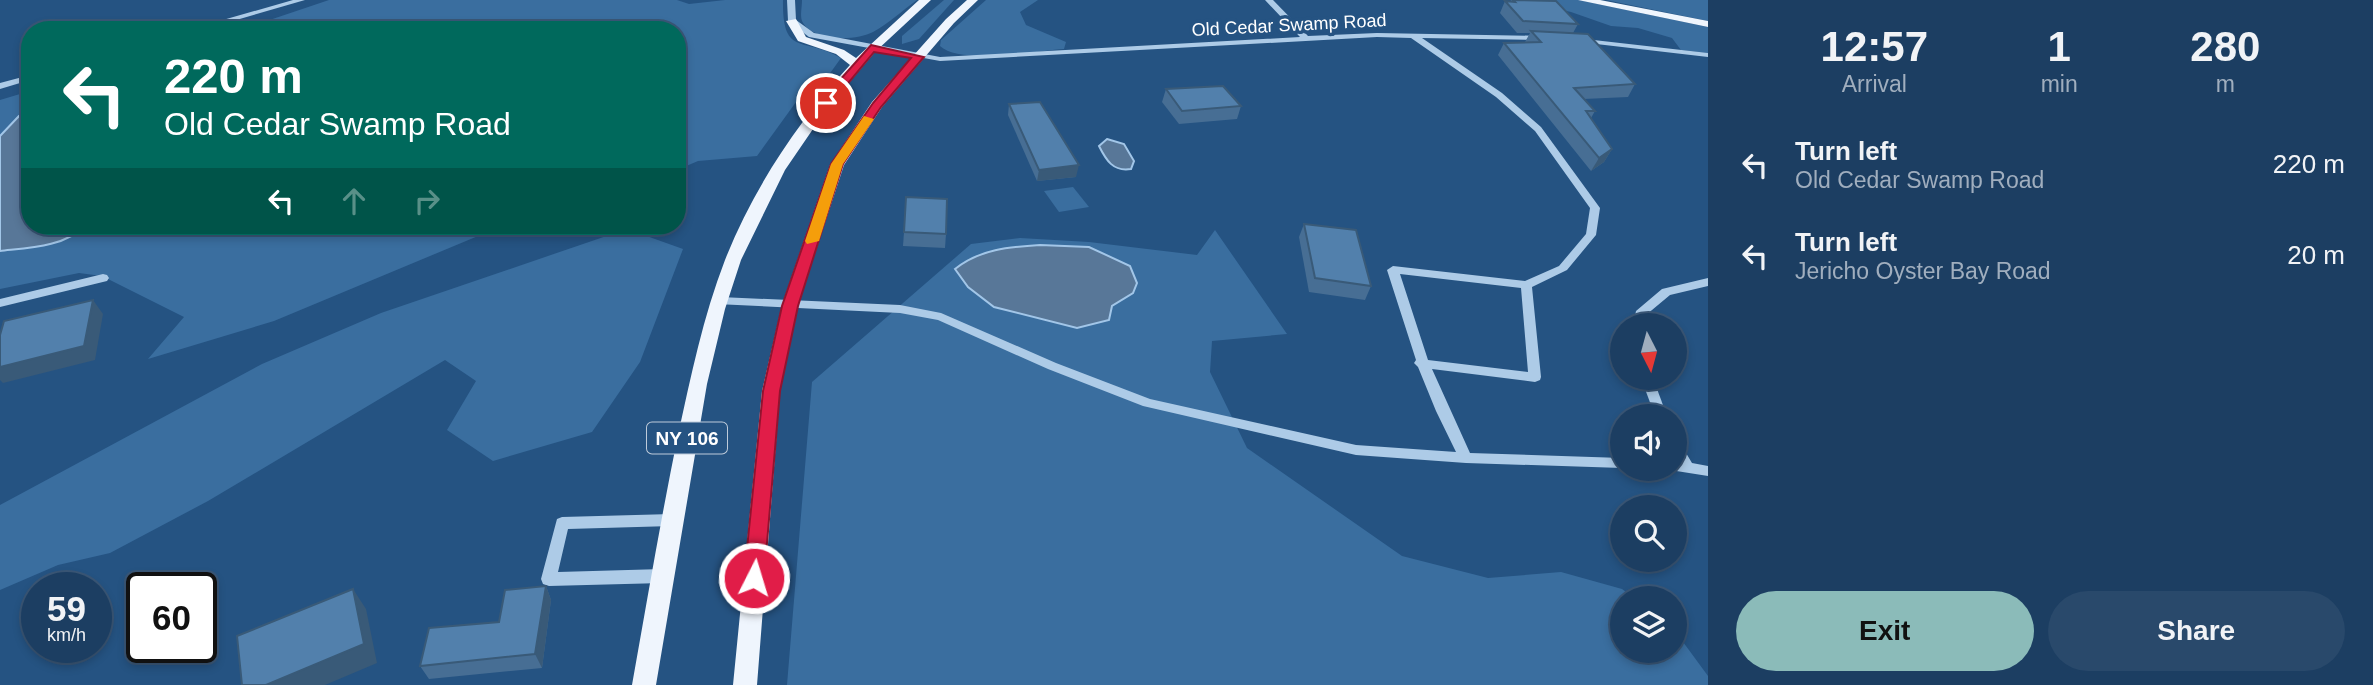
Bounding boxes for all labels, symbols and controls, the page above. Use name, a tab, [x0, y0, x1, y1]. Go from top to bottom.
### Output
street label: Old Cedar Swamp Road	[1191, 10, 1387, 40]
text: 12:57	[1821, 23, 1928, 70]
text: 1	[2047, 23, 2071, 70]
text: 280	[2190, 23, 2260, 70]
icon: left	[49, 49, 140, 140]
text: 220 m	[164, 49, 303, 103]
text: Arrival	[1842, 71, 1907, 97]
text: min	[2041, 71, 2078, 97]
text: m	[2216, 71, 2235, 97]
pin	[796, 73, 856, 133]
icon: arrive	[807, 84, 845, 122]
text: Old Cedar Swamp Road	[164, 106, 511, 142]
text: Turn left	[1795, 136, 1897, 166]
icon: left	[1736, 146, 1774, 184]
text: 220 m	[2273, 149, 2345, 179]
text: Old Cedar Swamp Road	[1795, 167, 2044, 193]
icon: left	[262, 182, 300, 220]
icon: ahead	[335, 182, 373, 220]
icon: right	[408, 182, 446, 220]
text: Turn left	[1795, 227, 1897, 257]
icon: left	[1736, 237, 1774, 275]
text: 20 m	[2287, 240, 2345, 270]
text: Jericho Oyster Bay Road	[1795, 258, 2051, 284]
north arrow	[1610, 313, 1687, 390]
map controls	[1610, 313, 1687, 663]
button: sound	[1610, 404, 1687, 481]
road number: NY 106	[647, 422, 727, 453]
button: search	[1610, 495, 1687, 572]
position arrow	[717, 541, 791, 615]
speed limit sign: 60	[126, 572, 217, 663]
button: layers	[1610, 586, 1687, 663]
text: 59	[47, 589, 86, 628]
button: Exit	[1736, 591, 2034, 671]
button: Share	[2048, 591, 2345, 671]
text: km/h	[47, 625, 86, 645]

